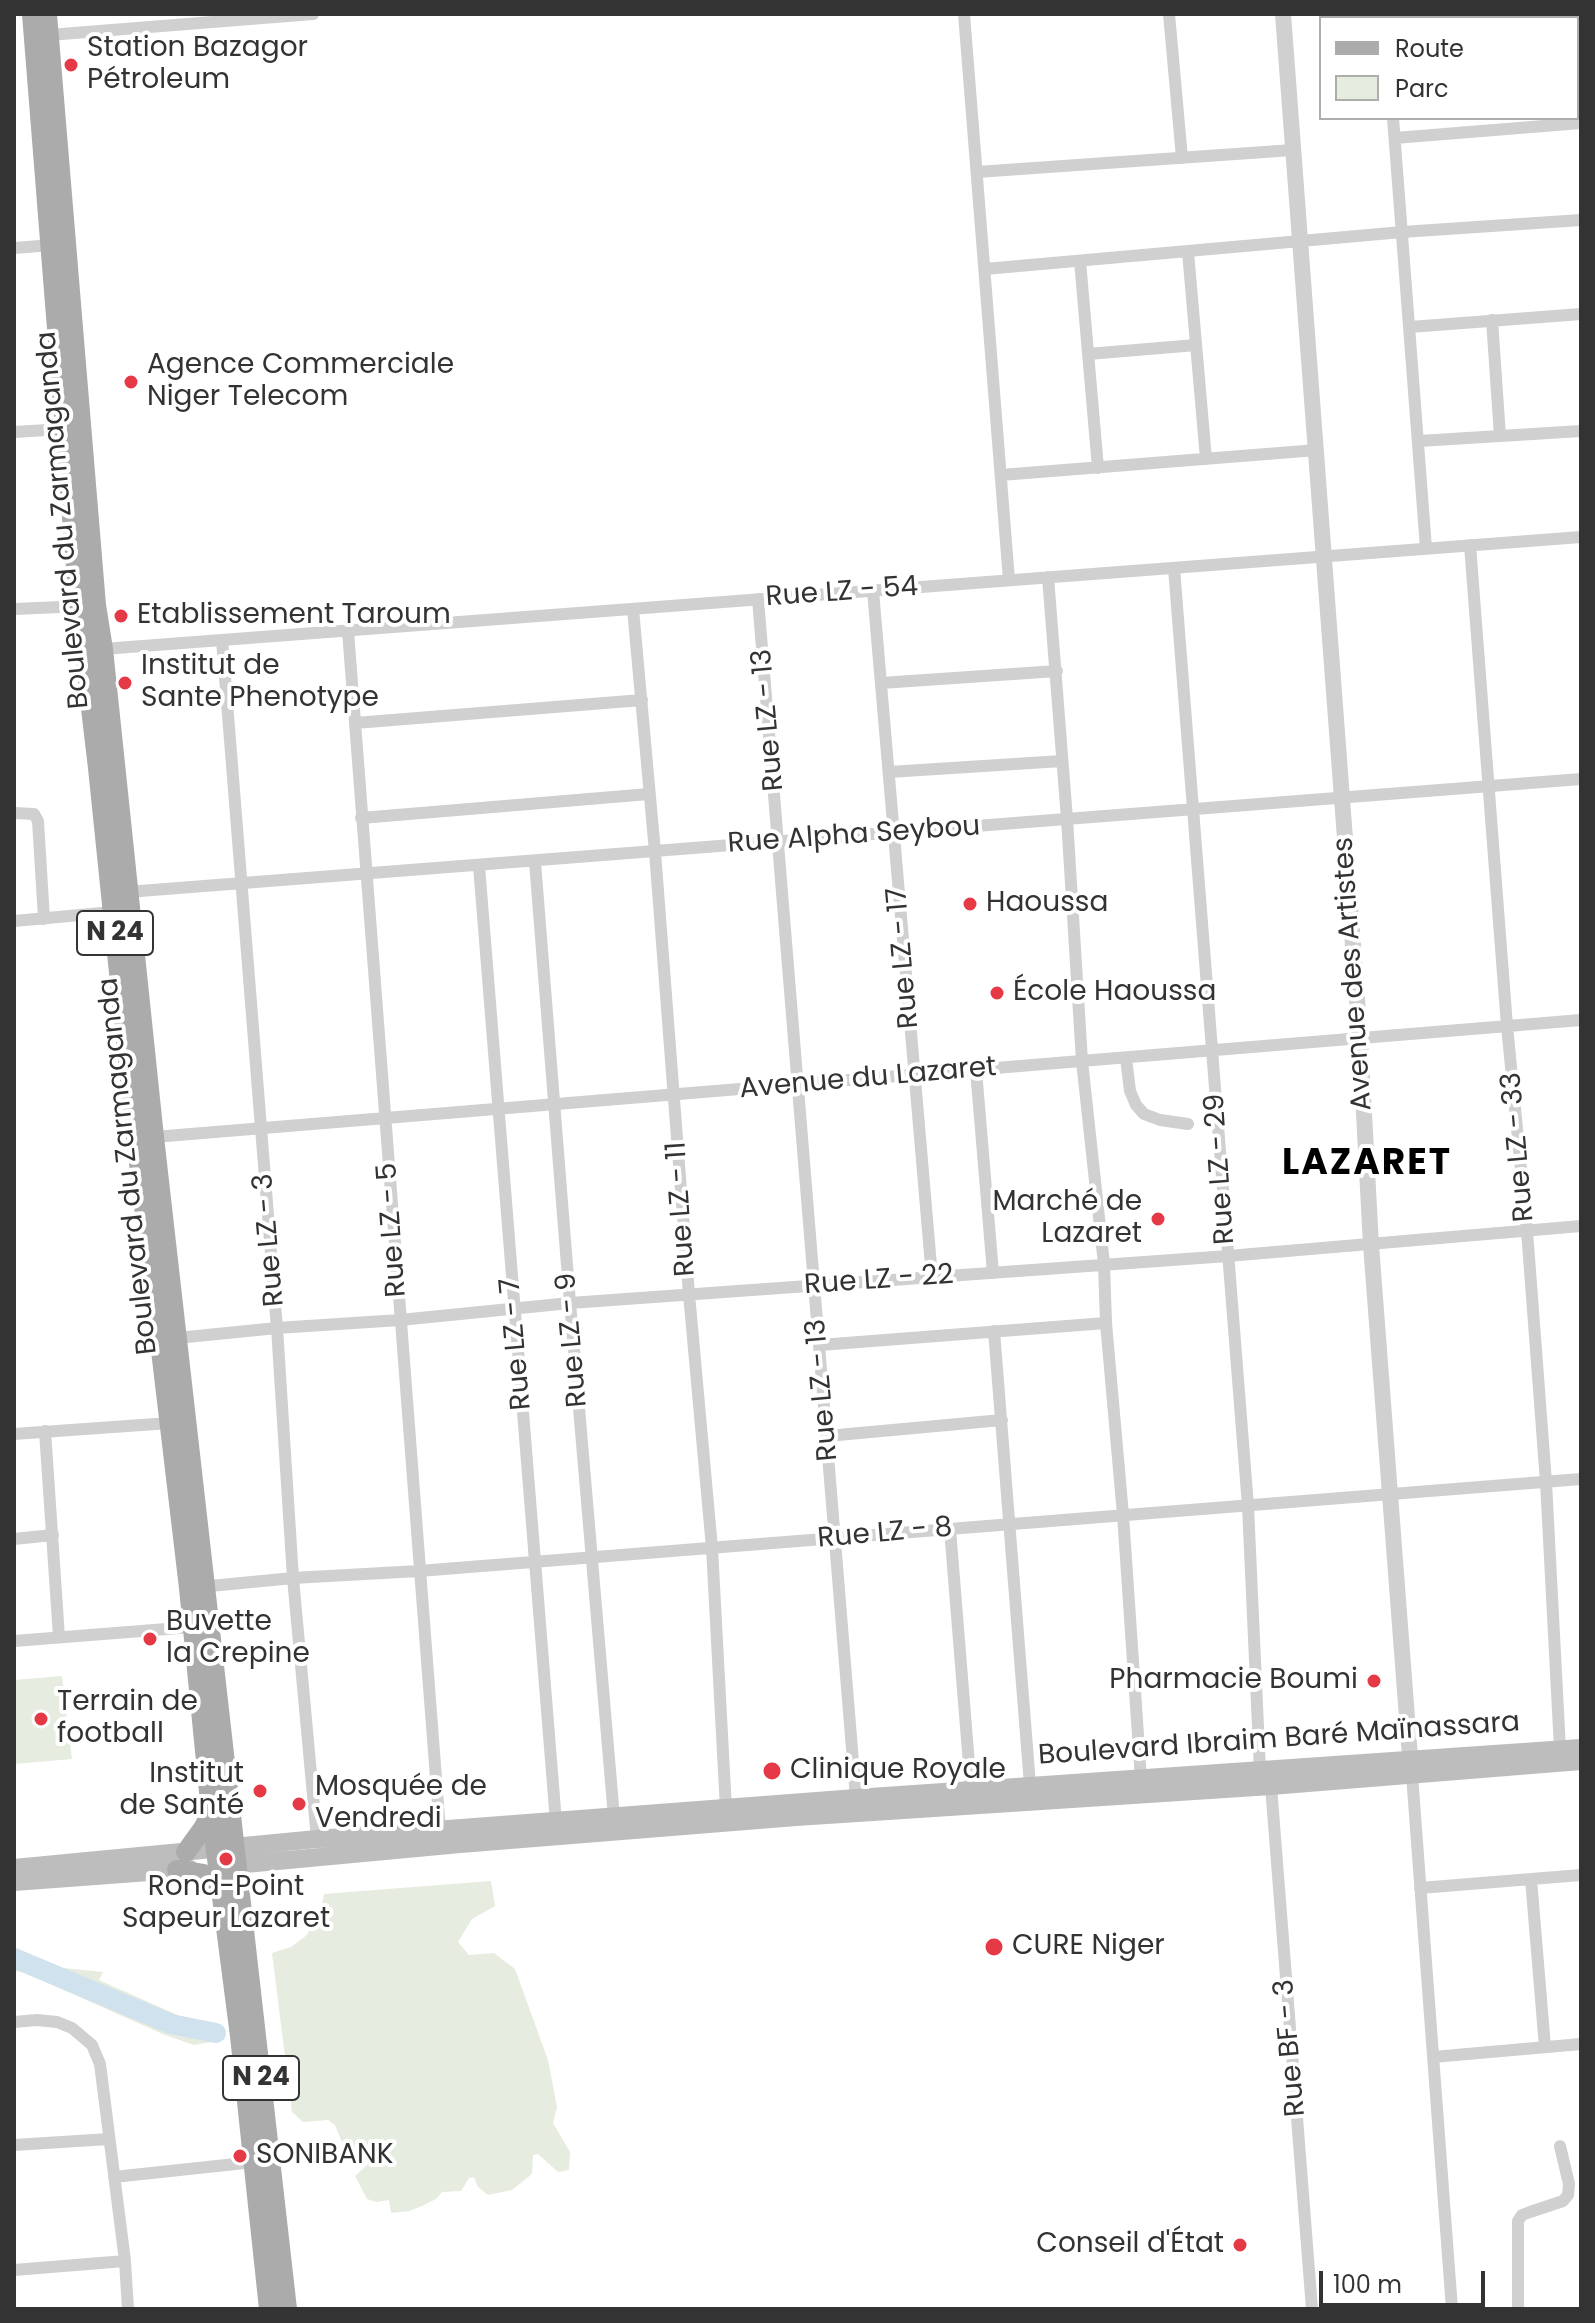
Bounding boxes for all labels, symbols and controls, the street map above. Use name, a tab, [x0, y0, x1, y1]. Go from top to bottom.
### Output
legend	[1319, 16, 1579, 120]
place label: Station Bazagor Pétroleum	[87, 32, 308, 98]
text: Route	[1395, 32, 1464, 65]
marker: Station Bazagor Pétroleum	[62, 56, 80, 74]
text: Parc	[1395, 72, 1449, 105]
street label: Boulevard du Zarmaganda	[31, 330, 97, 710]
place label: Agence Commerciale Niger Telecom	[147, 349, 454, 415]
marker: Agence Commerciale Niger Telecom	[122, 373, 140, 391]
street label: Rue LZ - 54	[765, 571, 919, 615]
place label: Etablissement Taroum	[137, 599, 451, 633]
marker: Etablissement Taroum	[112, 607, 130, 625]
street label: Rue LZ - 13	[746, 647, 792, 793]
place label: Institut de Sante Phenotype	[141, 650, 379, 716]
marker: Institut de Sante Phenotype	[116, 674, 134, 692]
street label: Rue Alpha Seybou	[727, 810, 981, 862]
street label: Avenue des Artistes	[1328, 836, 1380, 1112]
street label: Rue LZ - 17	[881, 886, 927, 1030]
place label: Haoussa	[986, 887, 1108, 921]
marker: Haoussa	[961, 895, 979, 913]
road number: N 24	[77, 911, 153, 955]
street label: Boulevard du Zarmaganda	[92, 976, 166, 1356]
place label: École Haoussa	[1013, 976, 1216, 1010]
marker: École Haoussa	[988, 984, 1006, 1002]
street label: Avenue du Lazaret	[738, 1051, 998, 1107]
street label: Rue LZ - 33	[1496, 1071, 1542, 1223]
street label: Rue LZ - 29	[1199, 1092, 1243, 1246]
street label: Rue LZ - 11	[661, 1140, 703, 1278]
district label: LAZARET	[1282, 1143, 1452, 1187]
street label: Rue LZ - 5	[372, 1161, 414, 1299]
street label: Rue LZ - 3	[247, 1172, 293, 1308]
place label: Marché de Lazaret	[992, 1186, 1142, 1252]
marker: Marché de Lazaret	[1149, 1210, 1167, 1228]
street label: Rue LZ - 22	[803, 1259, 955, 1303]
street label: Rue LZ - 9	[550, 1271, 596, 1409]
street label: Rue LZ - 7	[494, 1276, 540, 1412]
street label: Rue LZ - 13	[800, 1317, 846, 1463]
street label: Rue LZ - 8	[816, 1511, 954, 1557]
place label: Buvette la Crepine	[166, 1606, 310, 1672]
marker: Buvette la Crepine	[141, 1630, 159, 1648]
place label: Pharmacie Boumi	[1109, 1664, 1358, 1698]
marker: Pharmacie Boumi	[1365, 1672, 1383, 1690]
place label: Terrain de football	[57, 1686, 198, 1752]
street label: Boulevard Ibraim Baré Maïnassara	[1037, 1706, 1521, 1774]
marker: Terrain de football	[32, 1710, 50, 1728]
place label: Clinique Royale	[790, 1754, 1006, 1788]
place label: Institut de Santé	[119, 1758, 244, 1824]
marker: Clinique Royale	[761, 1760, 783, 1782]
place label: Mosquée de Vendredi	[315, 1771, 487, 1837]
marker: Institut de Santé	[251, 1782, 269, 1800]
marker: Mosquée de Vendredi	[290, 1795, 308, 1813]
marker: Rond-Point Sapeur Lazaret	[217, 1850, 235, 1868]
place label: Rond-Point Sapeur Lazaret	[122, 1871, 330, 1937]
place label: CURE Niger	[1012, 1930, 1165, 1964]
marker: CURE Niger	[983, 1936, 1005, 1958]
street label: Rue BF - 3	[1268, 1978, 1314, 2118]
road number: N 24	[223, 2056, 299, 2100]
place label: SONIBANK	[256, 2139, 394, 2173]
marker: SONIBANK	[231, 2147, 249, 2165]
place label: Conseil d'État	[1036, 2228, 1224, 2262]
marker: Conseil d'État	[1231, 2236, 1249, 2254]
scale bar	[1323, 2255, 1489, 2305]
text: 100 m	[1333, 2268, 1402, 2301]

